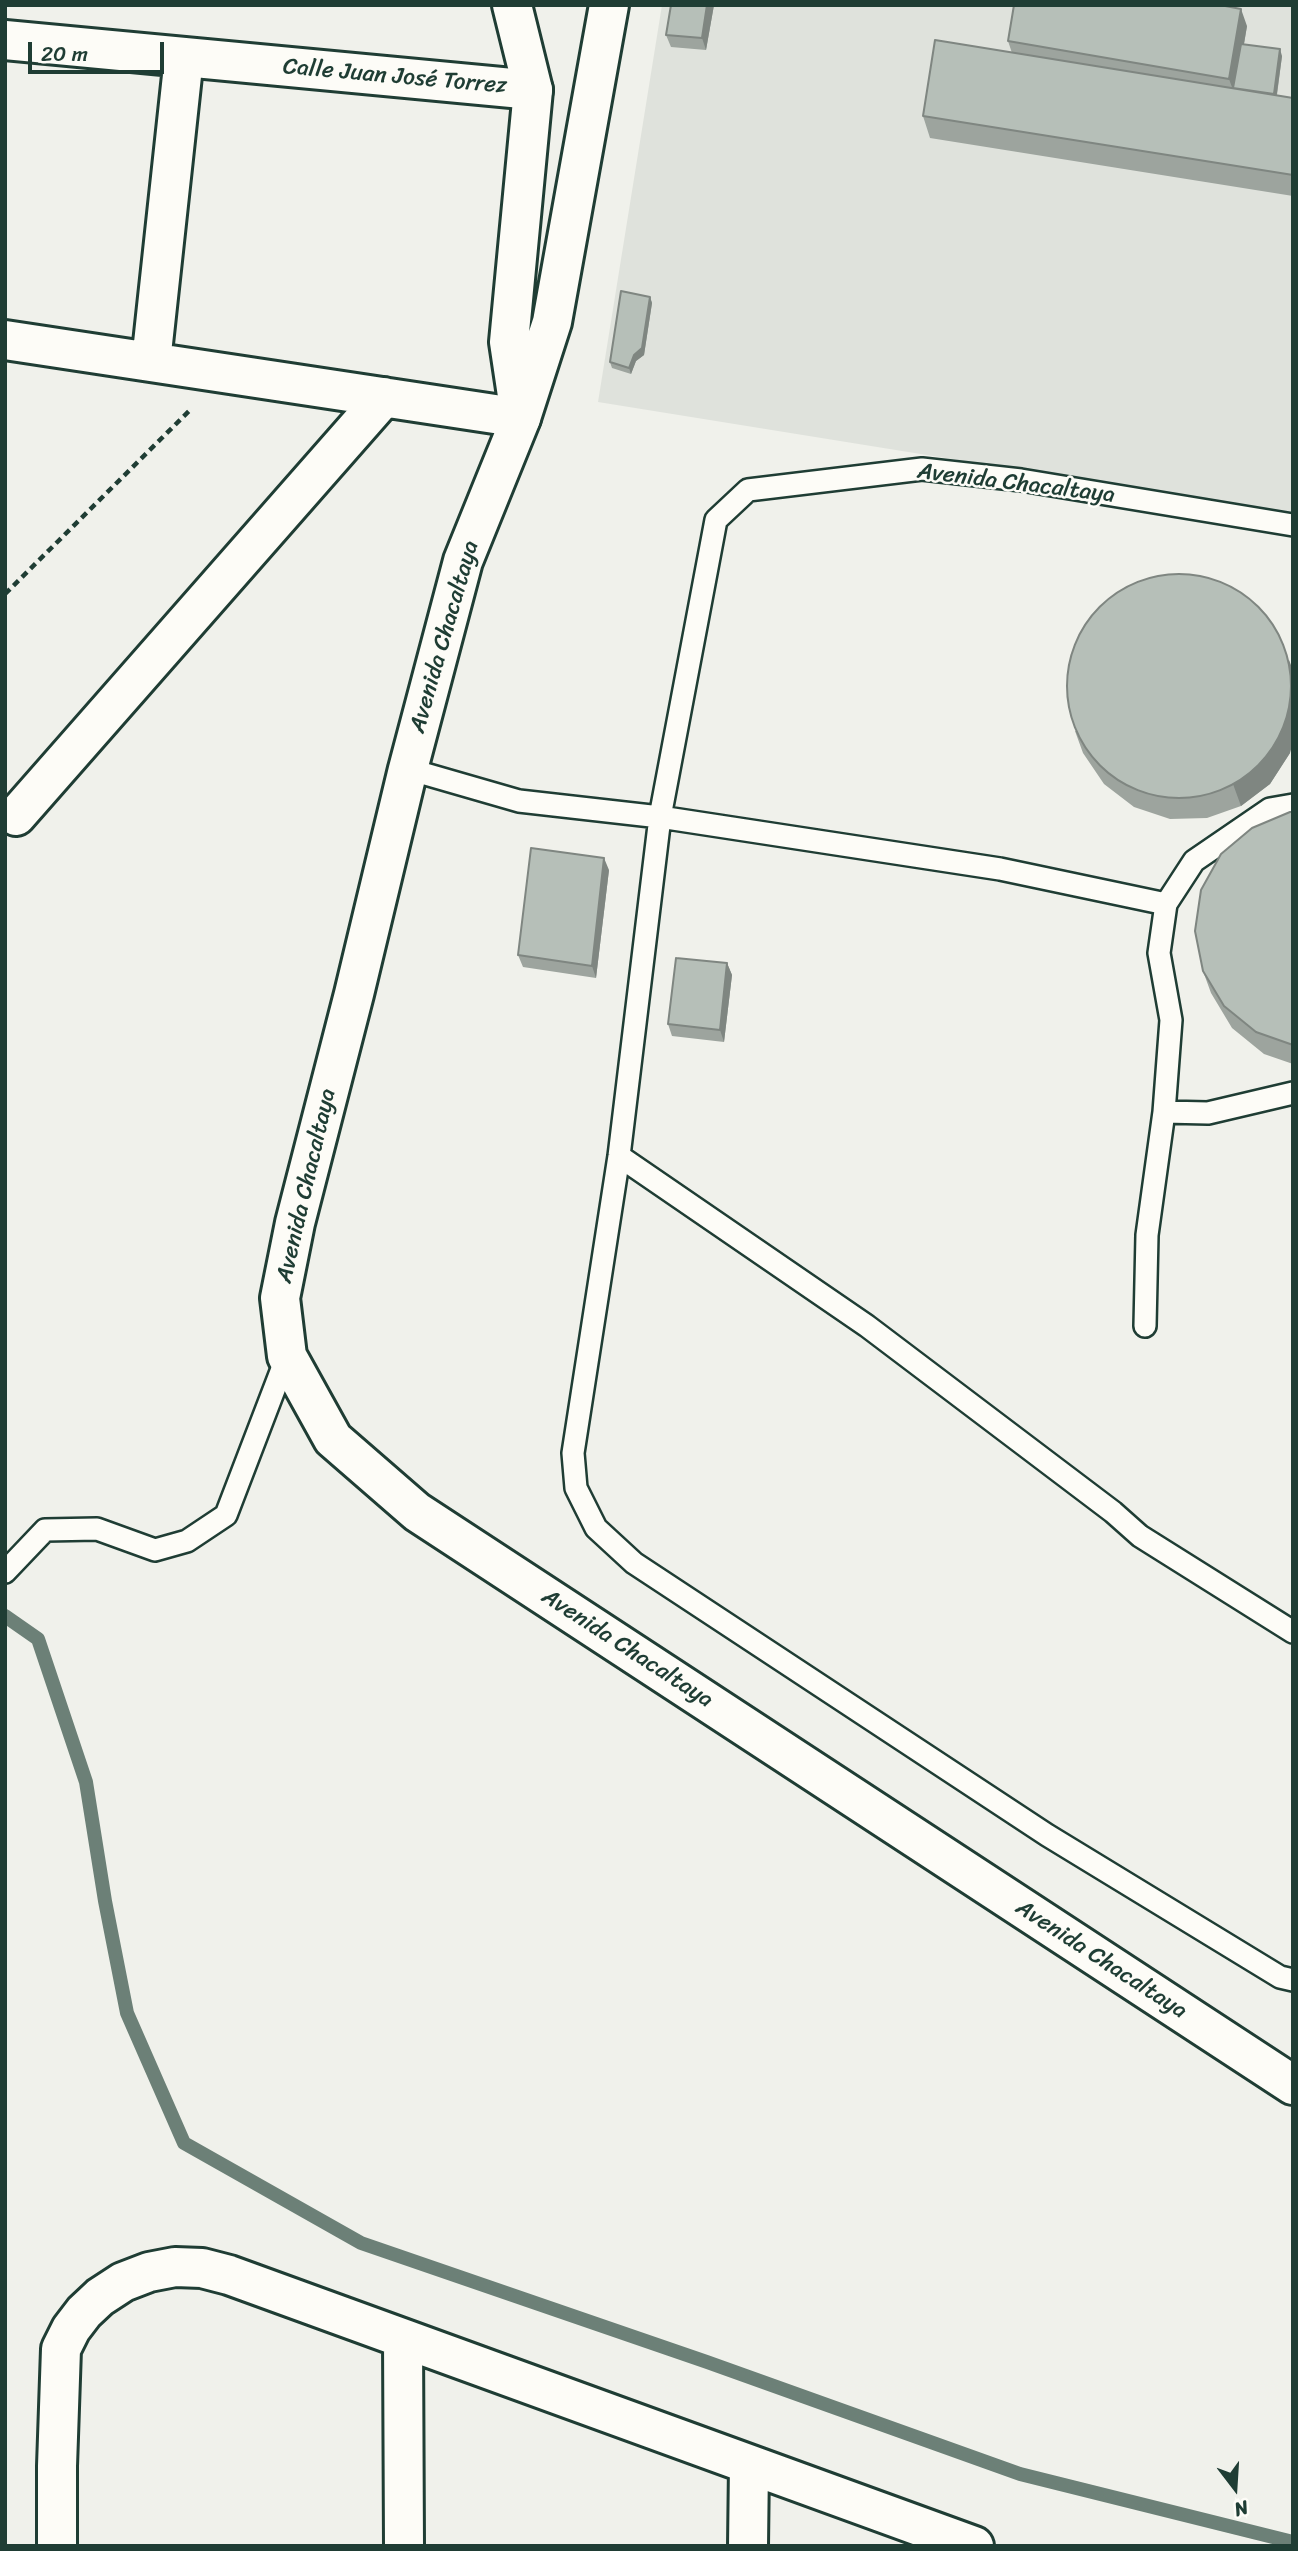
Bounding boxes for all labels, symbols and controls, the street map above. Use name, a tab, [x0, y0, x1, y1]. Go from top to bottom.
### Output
scale bar	[32, 28, 168, 72]
text: 20 m	[41, 35, 88, 73]
street label: Calle Juan José Torrez	[282, 53, 508, 101]
street label: Avenida Chacaltaya	[916, 458, 1116, 510]
street label: Avenida Chacaltaya	[404, 538, 486, 736]
street label: Avenida Chacaltaya	[271, 1086, 343, 1286]
street label: Avenida Chacaltaya	[536, 1583, 718, 1715]
street label: Avenida Chacaltaya	[1010, 1894, 1192, 2026]
north arrow	[1200, 2453, 1270, 2523]
text: N	[1230, 2491, 1252, 2526]

